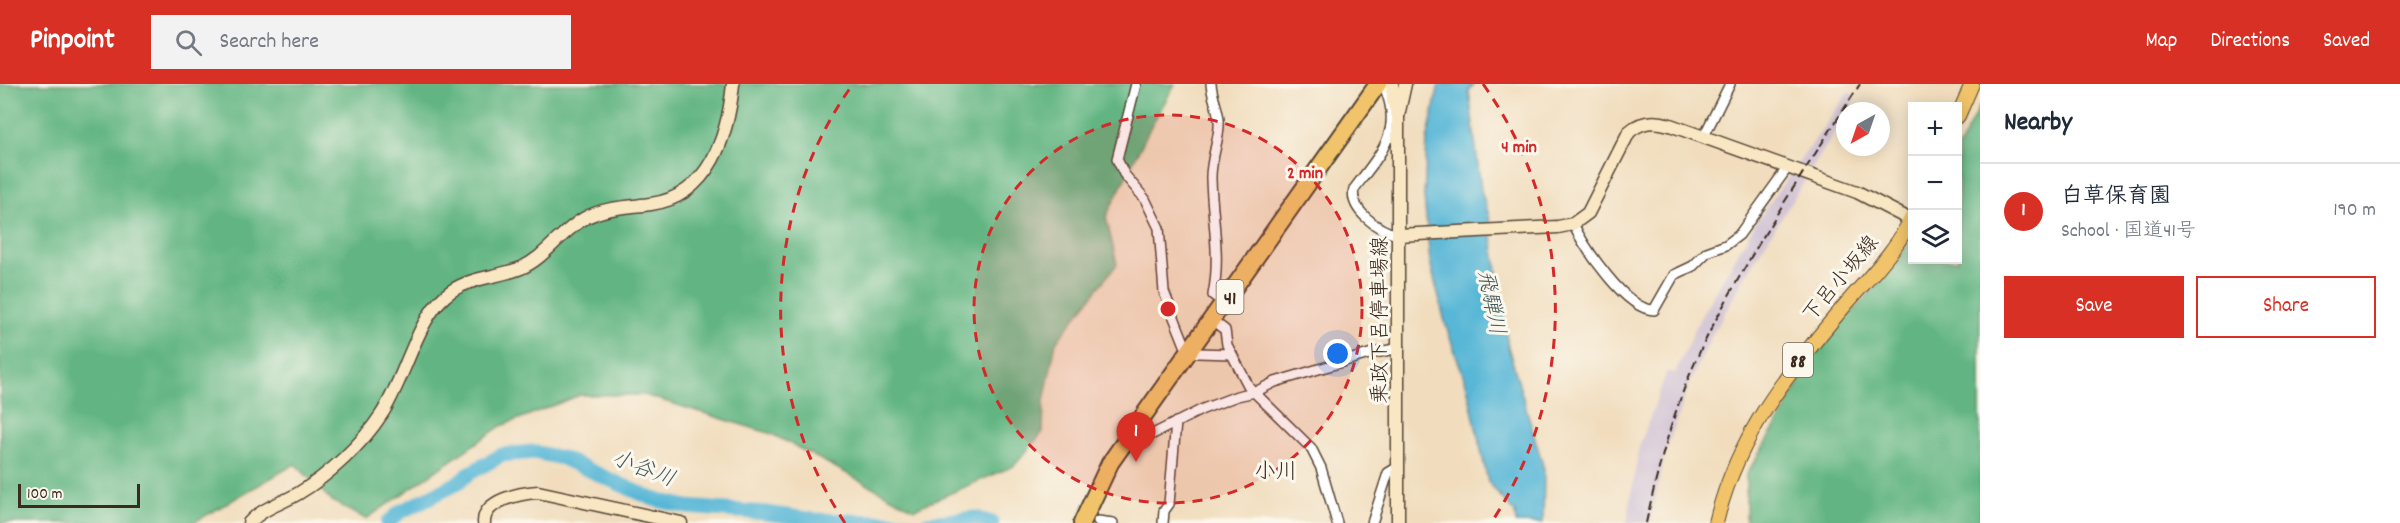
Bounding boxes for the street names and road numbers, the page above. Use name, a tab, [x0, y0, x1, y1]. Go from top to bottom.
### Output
street label: 下呂小坂線	[1797, 230, 1888, 330]
street label: 乗政下呂停車場線	[1367, 236, 1397, 404]
road number: 41	[1216, 280, 1244, 314]
road number: 88	[1783, 343, 1813, 377]

